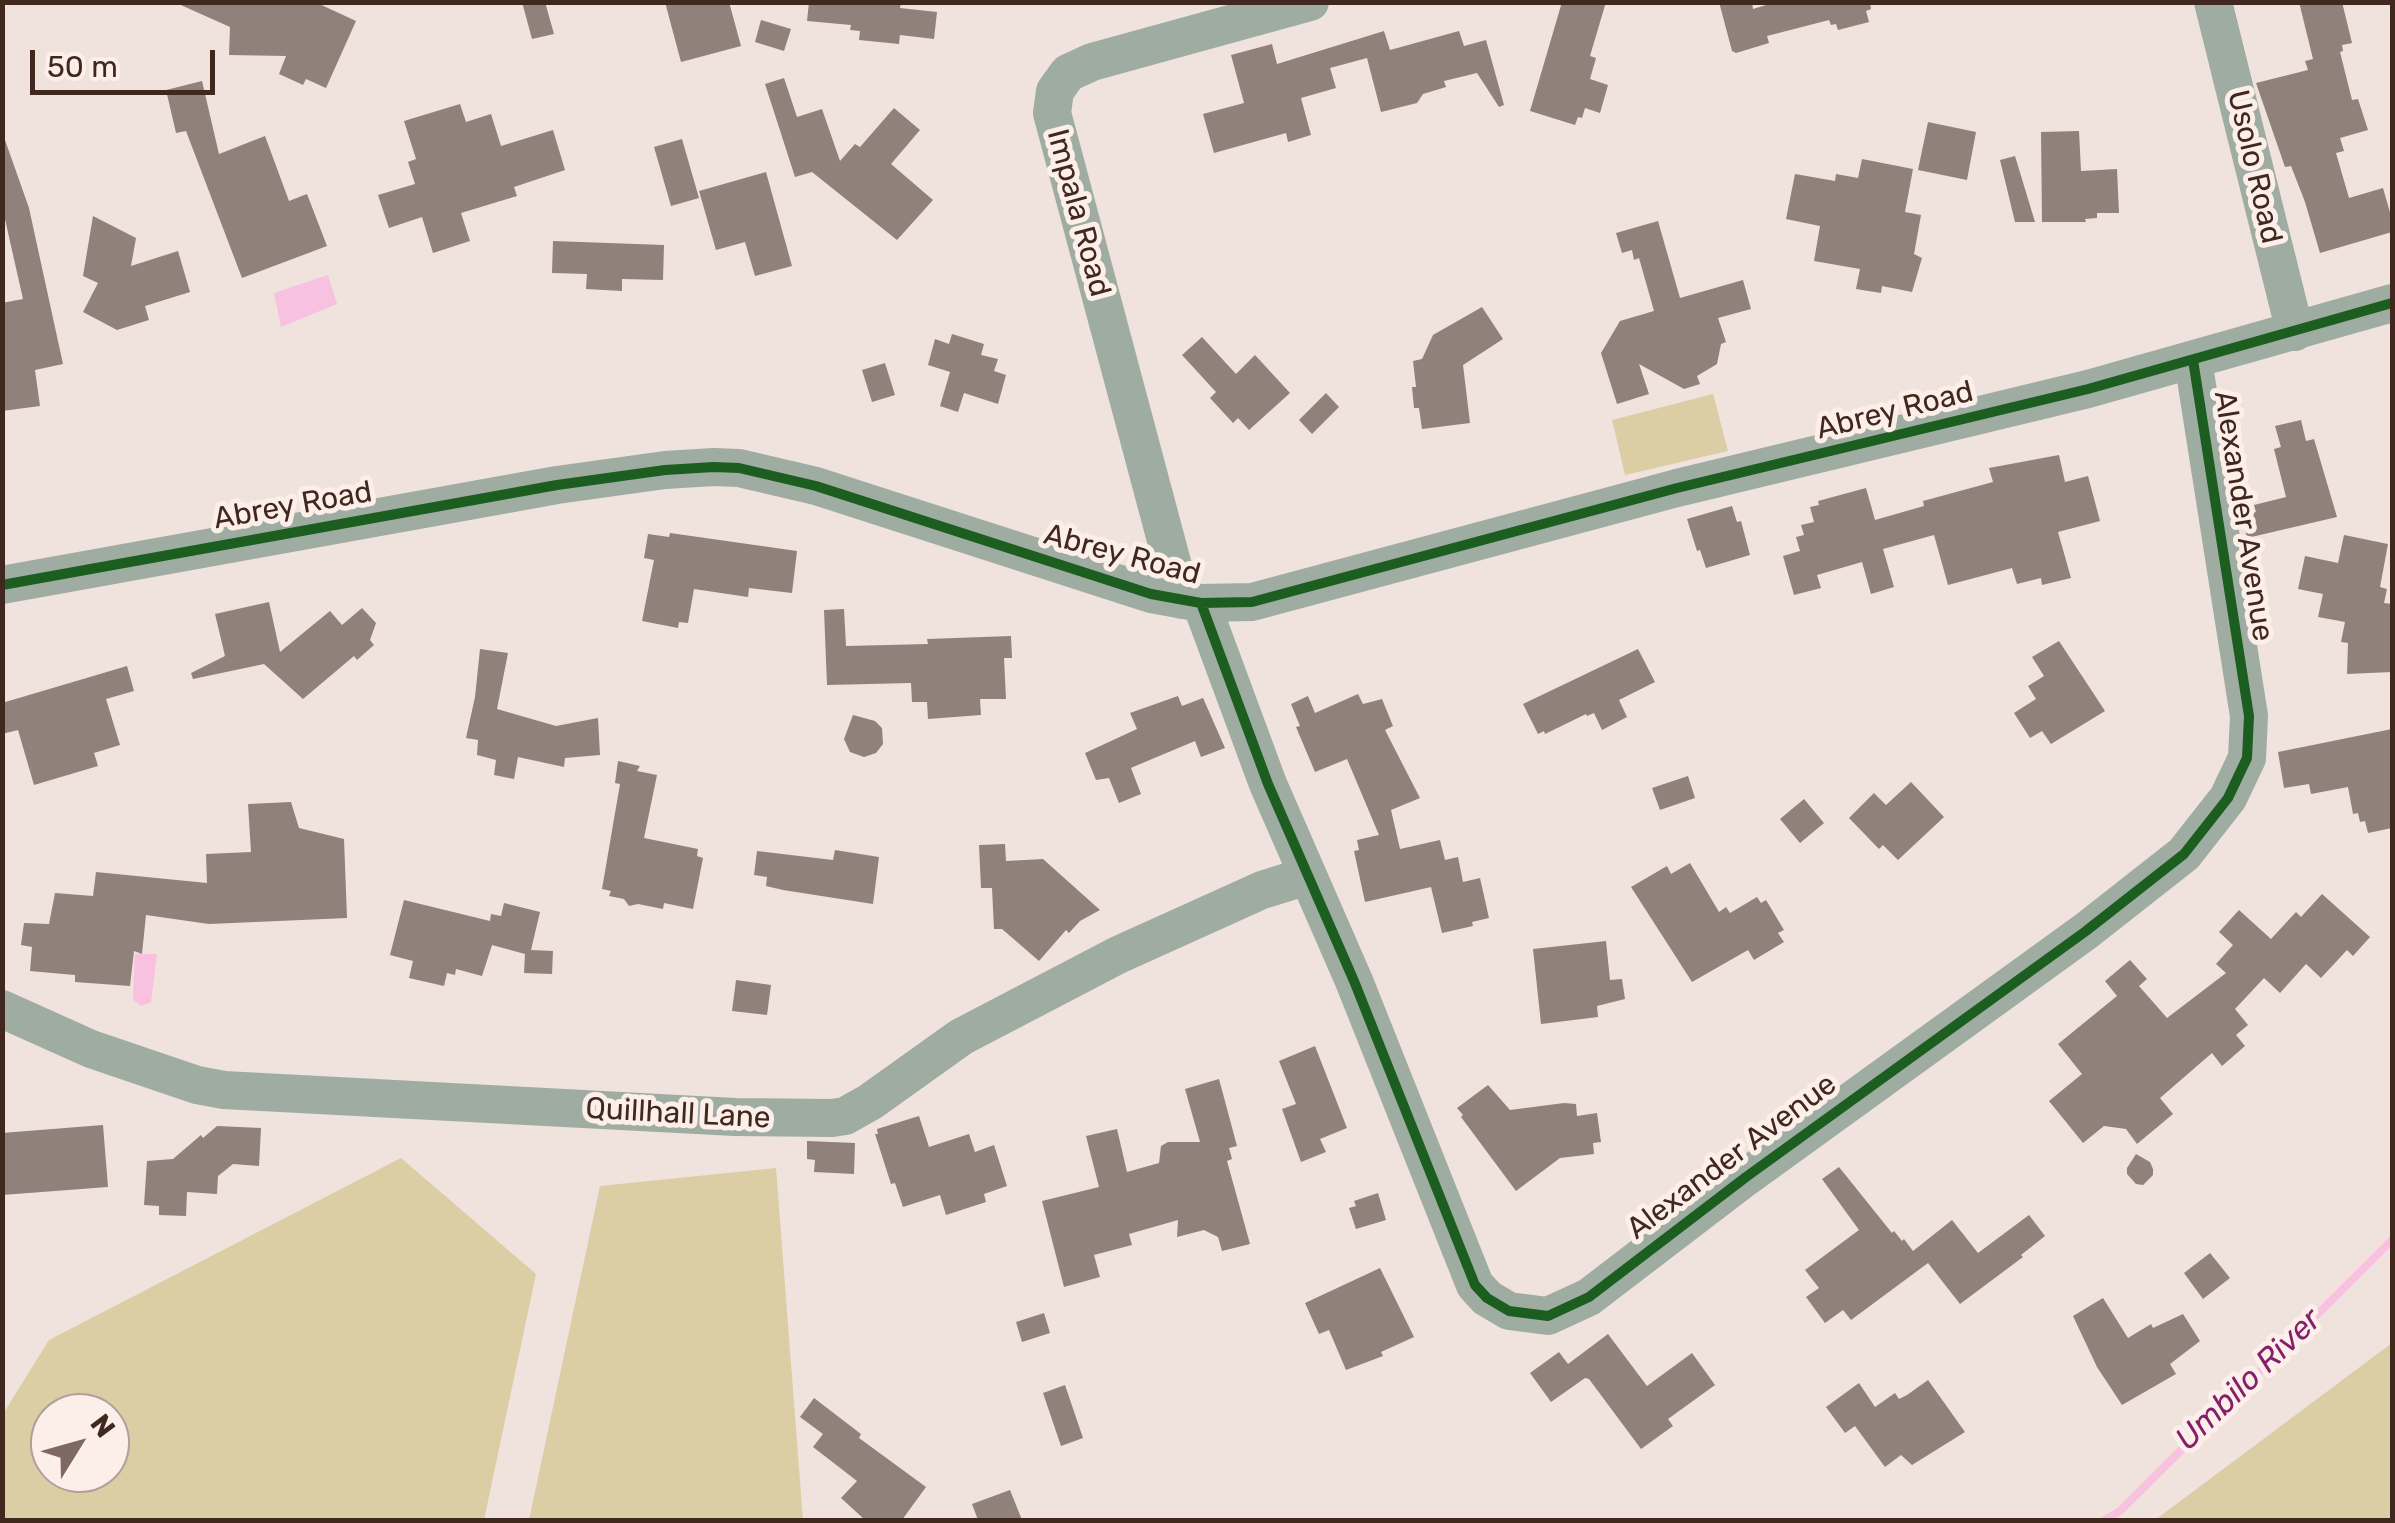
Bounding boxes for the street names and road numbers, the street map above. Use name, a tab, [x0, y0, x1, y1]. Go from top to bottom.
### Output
street label: Usolo Road	[2219, 87, 2289, 247]
street label: Impala Road	[1038, 125, 1118, 301]
street label: Abrey Road	[1813, 374, 1977, 448]
street label: Alexander Avenue	[2205, 388, 2281, 644]
street label: Abrey Road	[211, 474, 375, 538]
street label: Abrey Road	[1040, 517, 1204, 593]
street label: Alexander Avenue	[1620, 1066, 1844, 1248]
street label: Quillhall Lane	[584, 1091, 772, 1137]

